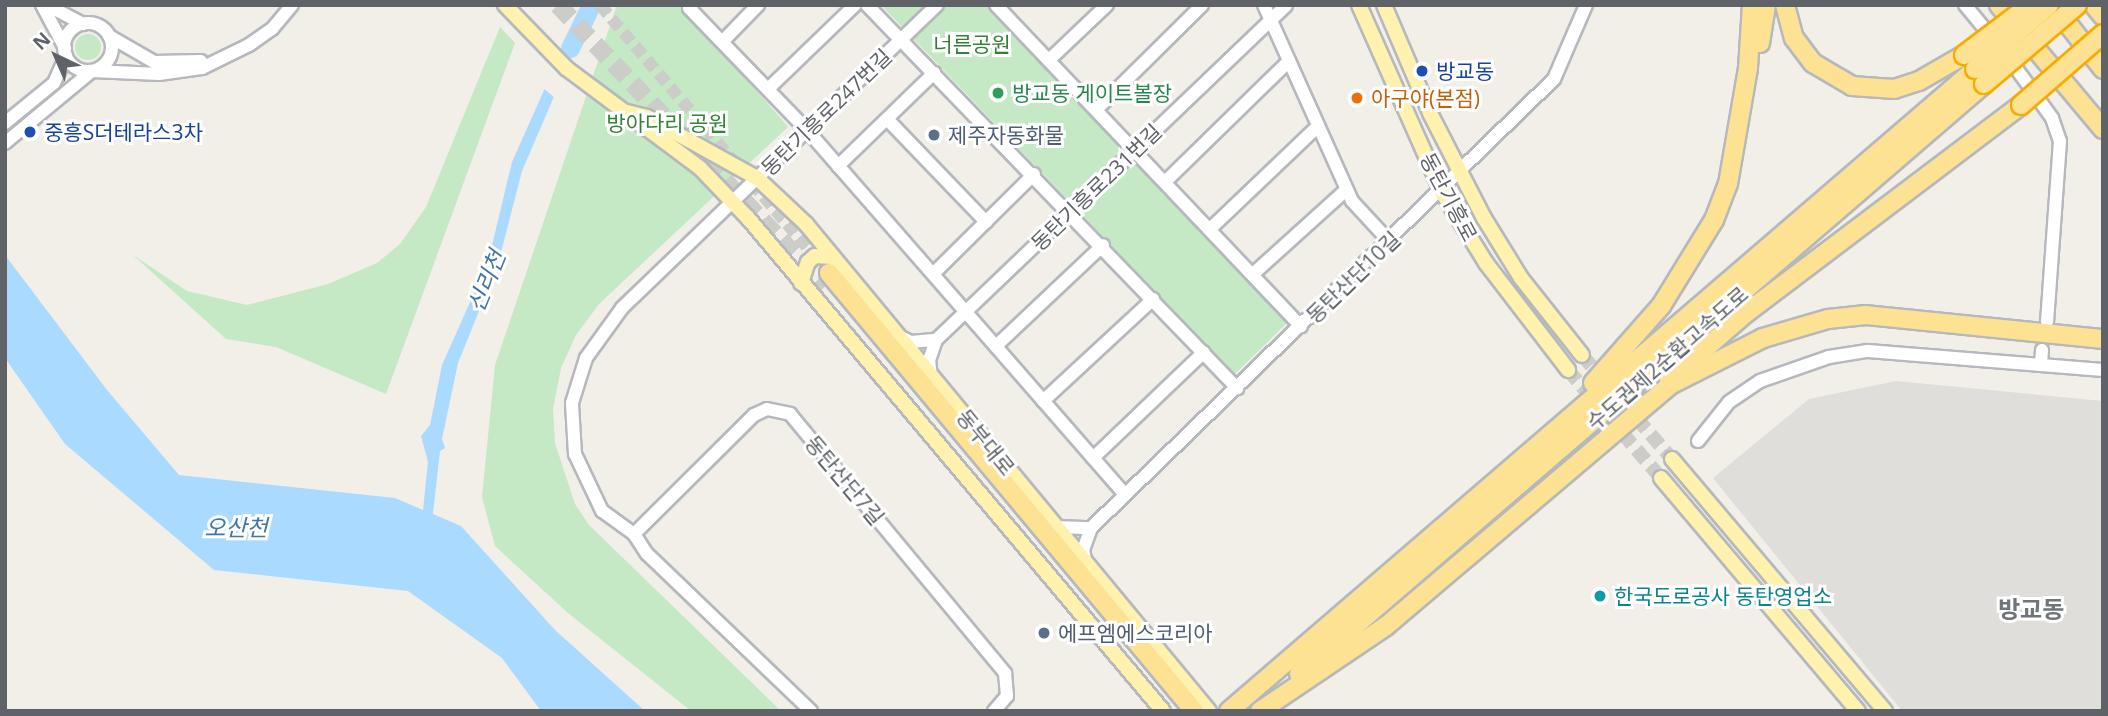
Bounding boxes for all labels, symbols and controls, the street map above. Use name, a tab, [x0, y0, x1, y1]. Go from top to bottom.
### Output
north arrow	[21, 21, 91, 91]
text: N	[27, 26, 56, 56]
park label: 너른공원	[933, 31, 1011, 57]
street label: 동탄기흥로247번길	[756, 43, 896, 181]
place label: 방교동	[1436, 58, 1494, 84]
marker: 방교동	[1414, 63, 1430, 79]
place label: 방교동 게이트볼장	[1012, 80, 1172, 106]
marker: 방교동 게이트볼장	[990, 85, 1006, 101]
place label: 아구야(본점)	[1371, 85, 1480, 111]
marker: 아구야(본점)	[1349, 90, 1365, 106]
park label: 방아다리 공원	[606, 110, 728, 136]
street label: 동탄기흥로231번길	[1026, 118, 1166, 256]
place label: 중흥S더테라스3차	[44, 119, 203, 145]
place label: 제주자동화물	[948, 122, 1064, 148]
marker: 중흥S더테라스3차	[22, 124, 38, 140]
marker: 제주자동화물	[926, 127, 942, 143]
street label: 동탄기흥로	[1415, 148, 1483, 246]
street label: 동탄산단10길	[1301, 226, 1405, 328]
water label: 신리천	[461, 246, 511, 316]
street label: 수도권제2순환고속도로	[1581, 281, 1753, 435]
street label: 동부대로	[952, 404, 1020, 480]
street label: 동탄산단7길	[800, 430, 890, 530]
water label: 오산천	[204, 513, 268, 541]
place label: 한국도로공사 동탄영업소	[1614, 583, 1832, 609]
marker: 한국도로공사 동탄영업소	[1592, 588, 1608, 604]
district label: 방교동	[1998, 595, 2064, 623]
place label: 에프엠에스코리아	[1058, 620, 1213, 646]
marker: 에프엠에스코리아	[1036, 625, 1052, 641]

